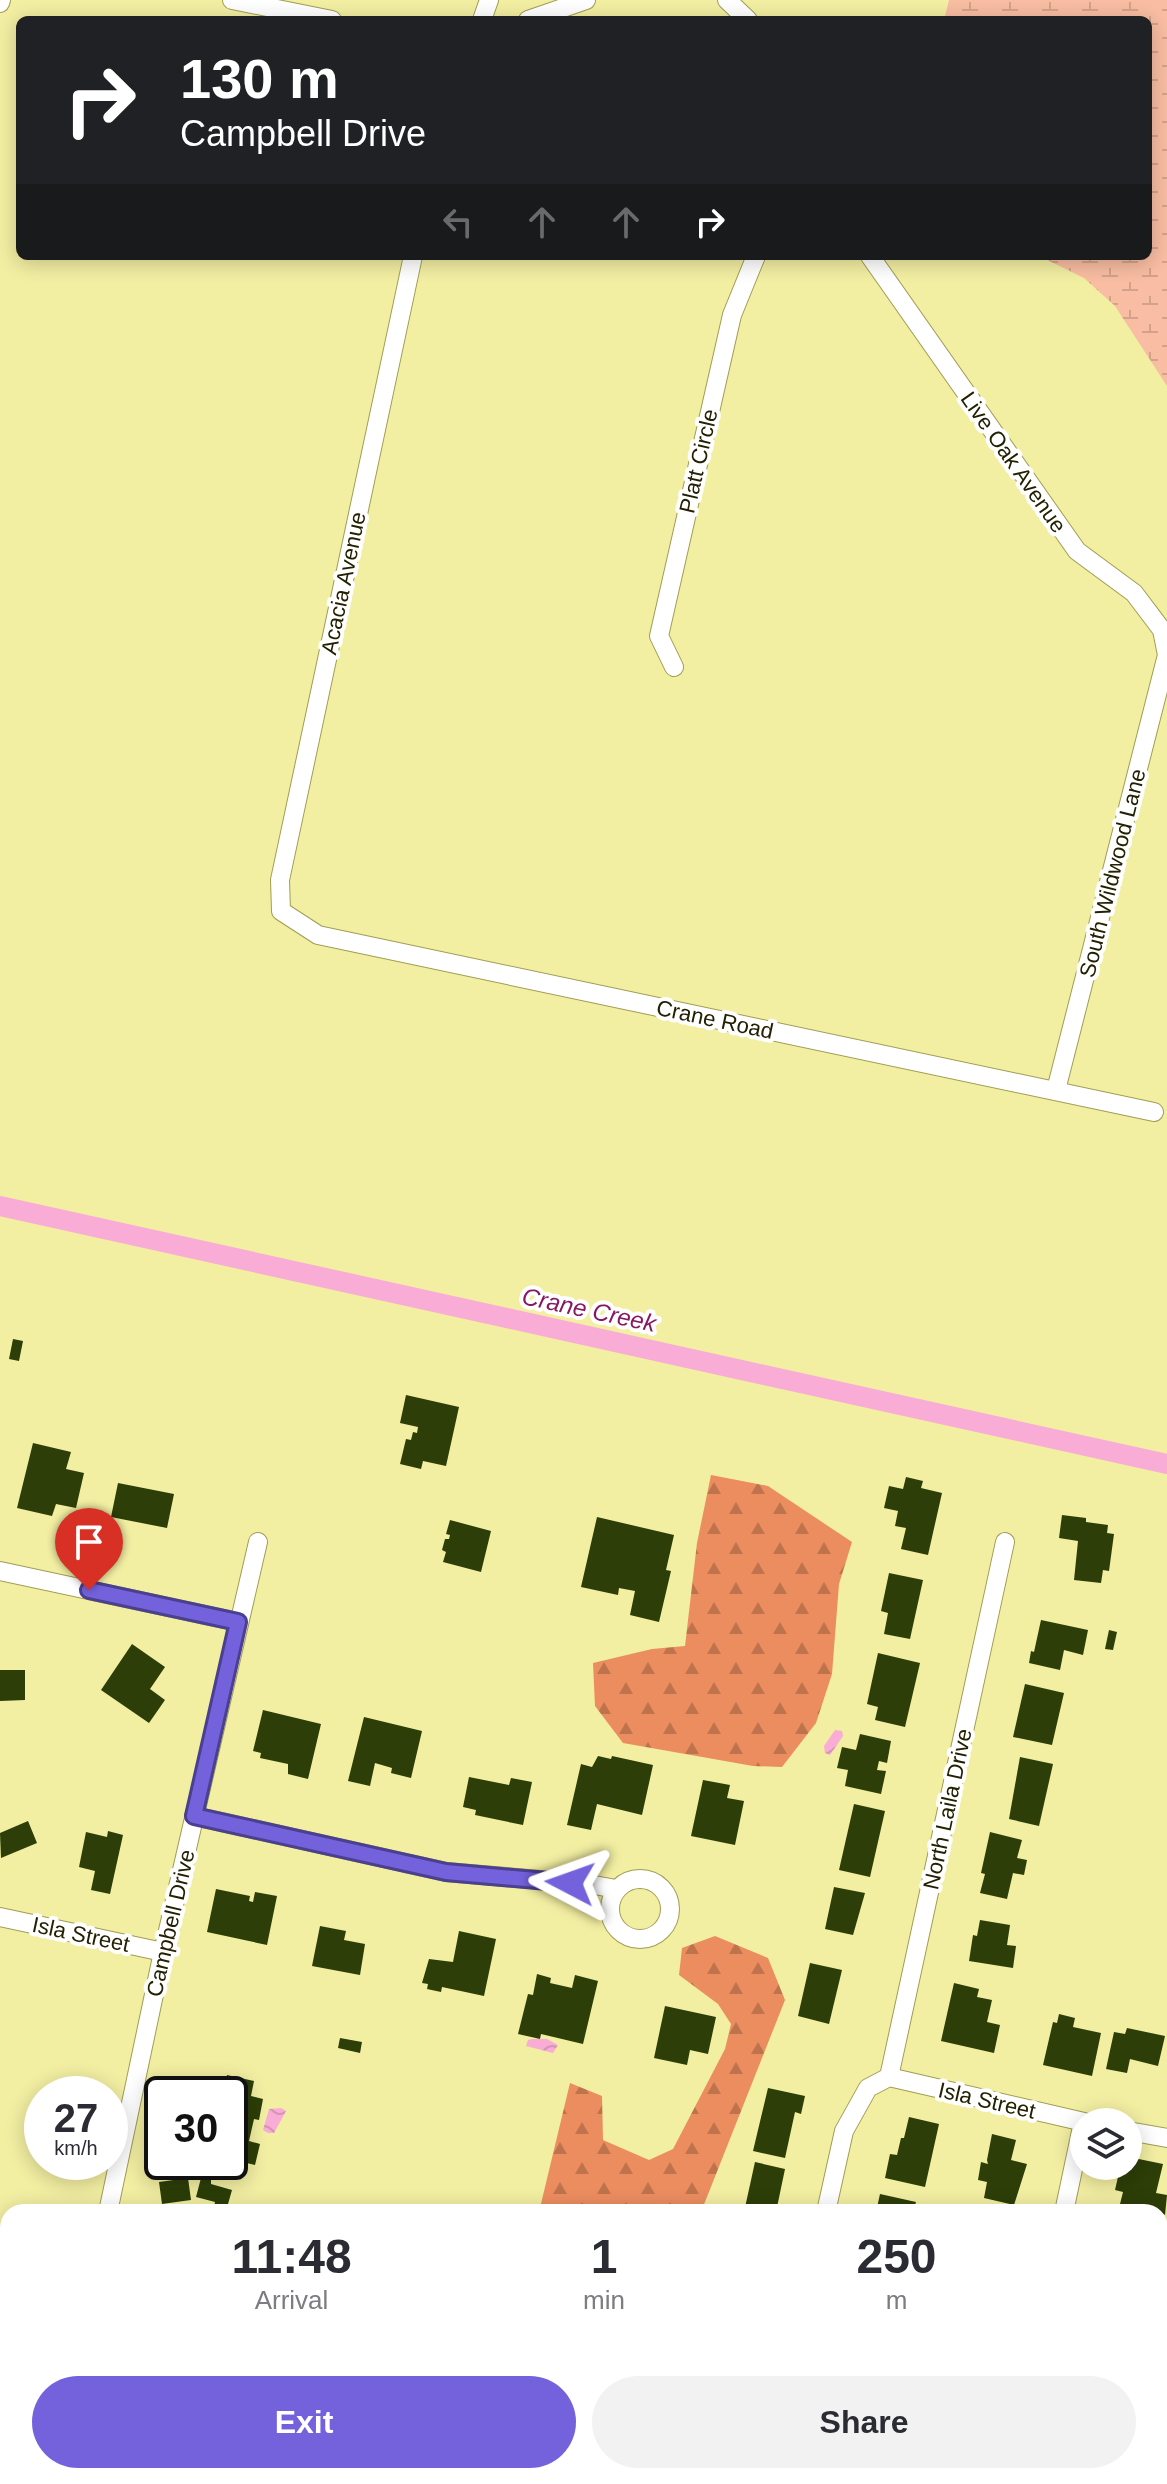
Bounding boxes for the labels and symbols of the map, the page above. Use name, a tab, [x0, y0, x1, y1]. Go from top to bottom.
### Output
street label: Live Oak Avenue	[956, 387, 1071, 537]
street label: Platt Circle	[674, 406, 723, 516]
street label: Acacia Avenue	[316, 510, 371, 657]
street label: South Wildwood Lane	[1074, 766, 1151, 980]
street label: Crane Road	[654, 995, 776, 1044]
water label: Crane Creek	[520, 1282, 660, 1337]
pin	[55, 1508, 123, 1590]
street label: North Laila Drive	[918, 1726, 977, 1892]
position arrow	[528, 1841, 612, 1925]
street label: Campbell Drive	[141, 1847, 200, 1999]
street label: Isla Street	[30, 1912, 132, 1957]
speed limit sign: 30	[144, 2076, 248, 2180]
street label: Isla Street	[936, 2077, 1038, 2124]

